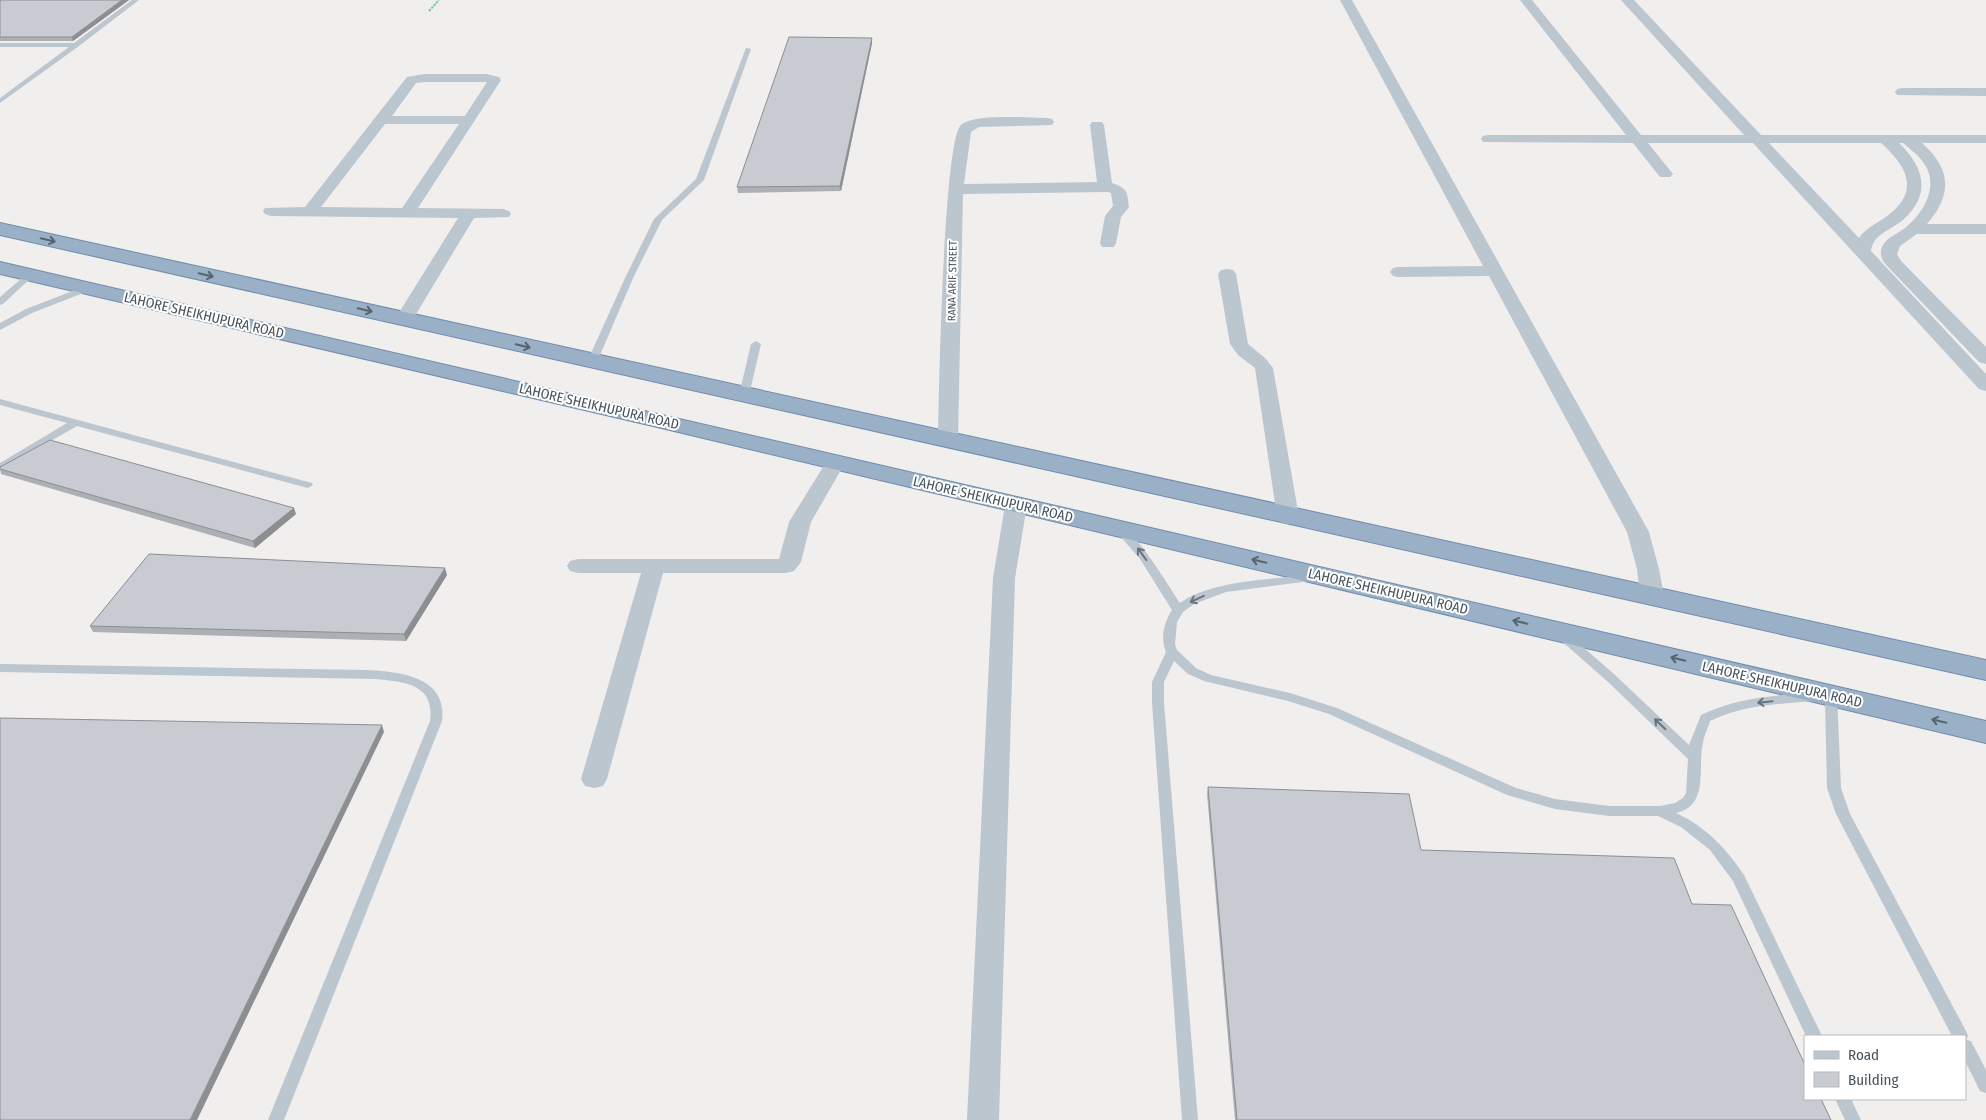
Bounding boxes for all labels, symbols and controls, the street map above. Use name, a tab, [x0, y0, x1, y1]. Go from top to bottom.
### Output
one-way arrow	[39, 236, 55, 245]
street label: RANA ARIF STREET	[945, 240, 960, 321]
one-way arrow	[198, 271, 214, 280]
street label: LAHORE SHEIKHUPURA ROAD	[122, 289, 286, 342]
one-way arrow	[356, 306, 372, 315]
one-way arrow	[515, 342, 531, 351]
street label: LAHORE SHEIKHUPURA ROAD	[517, 380, 681, 433]
street label: LAHORE SHEIKHUPURA ROAD	[911, 473, 1075, 526]
one-way arrow	[1137, 547, 1147, 561]
one-way arrow	[1252, 556, 1268, 565]
street label: LAHORE SHEIKHUPURA ROAD	[1306, 565, 1470, 618]
one-way arrow	[1190, 594, 1205, 604]
one-way arrow	[1512, 617, 1528, 626]
one-way arrow	[1671, 654, 1687, 663]
street label: LAHORE SHEIKHUPURA ROAD	[1700, 658, 1864, 711]
one-way arrow	[1757, 697, 1773, 707]
one-way arrow	[1931, 716, 1947, 725]
one-way arrow	[1654, 718, 1666, 730]
legend	[1804, 1035, 1966, 1100]
text: Road	[1848, 1046, 1879, 1064]
text: Building	[1848, 1071, 1899, 1089]

